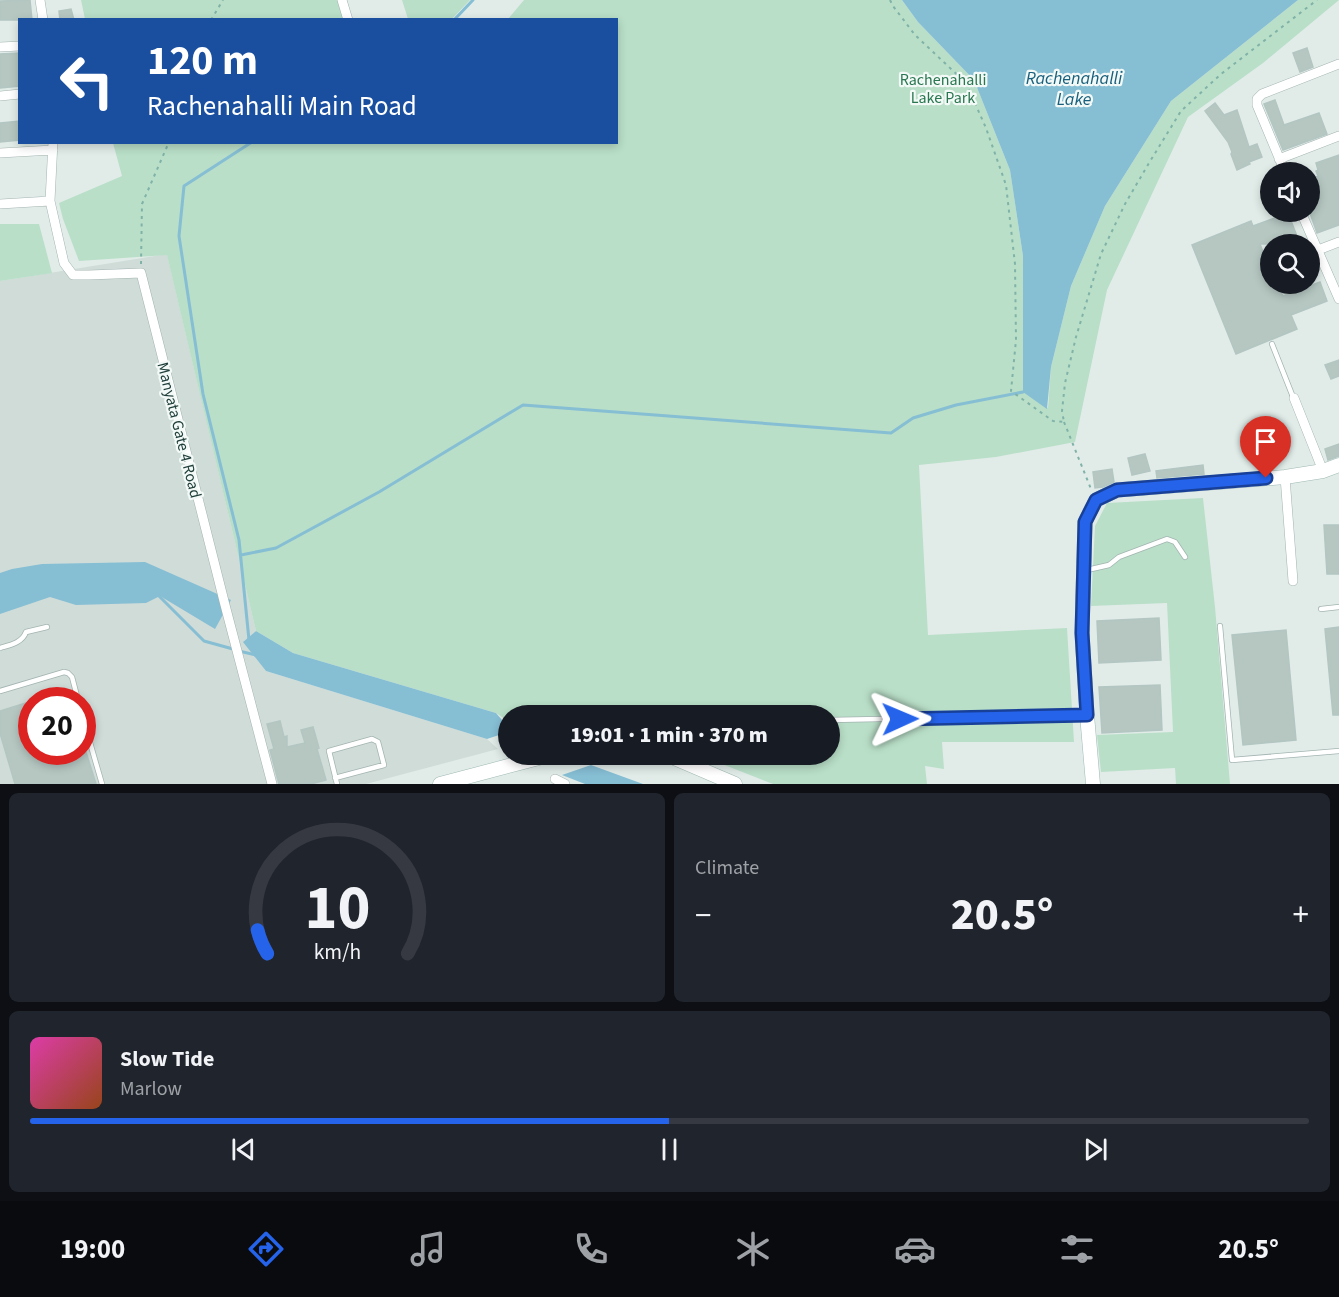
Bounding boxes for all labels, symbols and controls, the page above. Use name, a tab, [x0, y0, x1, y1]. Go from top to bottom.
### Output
text: 120 m	[147, 31, 258, 91]
icon: left	[48, 42, 126, 120]
water label: Rachenahalli Lake	[1026, 66, 1123, 112]
park label: Rachenahalli Lake Park	[900, 69, 986, 109]
text: Rachenahalli Main Road	[147, 87, 417, 126]
map controls	[1260, 162, 1320, 294]
button: sound	[1260, 162, 1320, 222]
button: search	[1260, 234, 1320, 294]
street label: Manyata Gate 4 Road	[152, 360, 207, 500]
pin	[1240, 416, 1291, 478]
icon: arrive	[1249, 425, 1282, 458]
speed limit sign: 20	[18, 687, 96, 765]
position arrow	[868, 687, 932, 751]
text: 19:01 · 1 min · 370 m	[570, 719, 768, 751]
text: Climate	[695, 854, 759, 882]
text: 10	[304, 864, 370, 953]
text: 20.5°	[951, 883, 1053, 947]
text: −	[695, 892, 711, 939]
text: +	[1293, 892, 1309, 939]
text: km/h	[313, 938, 361, 969]
text: Slow Tide	[120, 1043, 214, 1075]
text: Marlow	[120, 1075, 182, 1103]
icon: previous	[227, 1133, 260, 1166]
icon: pause	[653, 1133, 686, 1166]
icon: next	[1079, 1133, 1112, 1166]
icon: directions	[245, 1228, 287, 1270]
icon: music	[407, 1228, 449, 1270]
icon: phone	[570, 1228, 612, 1270]
icon: climate	[732, 1228, 774, 1270]
icon: car	[894, 1228, 936, 1270]
icon: filters	[1056, 1228, 1098, 1270]
text: 19:00	[60, 1230, 125, 1269]
text: 20.5°	[1218, 1230, 1279, 1269]

